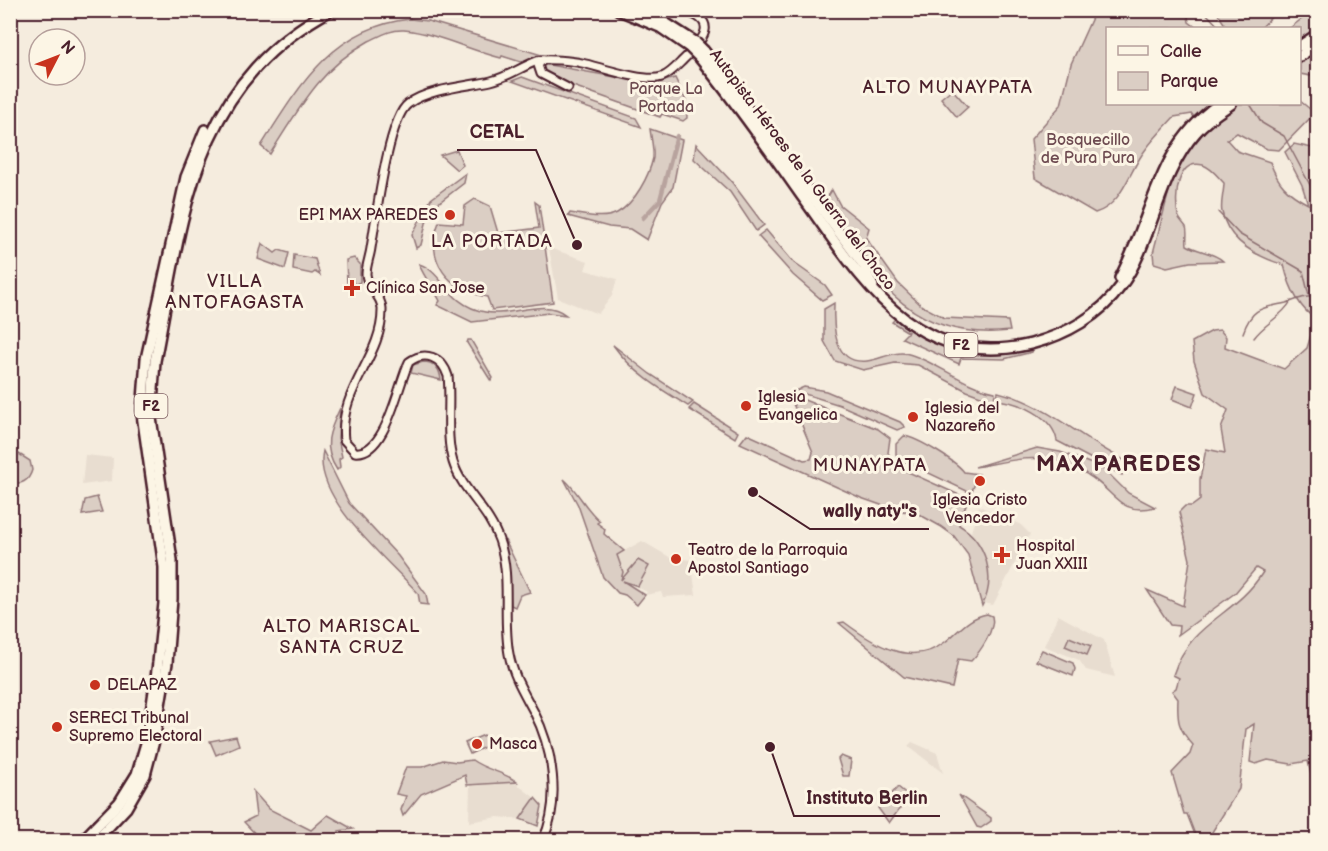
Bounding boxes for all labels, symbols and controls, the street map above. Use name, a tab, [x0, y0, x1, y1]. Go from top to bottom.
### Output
north arrow	[27, 27, 87, 87]
legend	[1106, 27, 1301, 105]
text: N	[56, 37, 78, 59]
text: Calle	[1160, 41, 1202, 62]
street label: Autopista Héroes de la Guerra del Chaco	[705, 46, 899, 294]
text: Parque	[1160, 71, 1218, 92]
district label: ALTO MUNAYPATA	[863, 77, 1033, 98]
park label: Parque La Portada	[629, 80, 703, 117]
callout: CETAL	[457, 114, 536, 150]
text: CETAL	[470, 122, 525, 143]
park label: Bosquecillo de Pura Pura	[1041, 131, 1135, 168]
place label: EPI MAX PAREDES	[299, 206, 438, 225]
marker: EPI MAX PAREDES	[443, 208, 457, 222]
district label: LA PORTADA	[431, 231, 553, 252]
district label: VILLA ANTOFAGASTA	[165, 271, 305, 313]
marker: Clínica San Jose	[343, 279, 361, 297]
place label: Clínica San Jose	[366, 279, 485, 298]
road number: F2	[944, 333, 978, 357]
place label: Iglesia Evangelica	[758, 388, 838, 425]
road number: F2	[134, 394, 168, 418]
marker: Iglesia Evangelica	[739, 399, 753, 413]
place label: Iglesia del Nazareño	[925, 399, 999, 436]
marker: Iglesia del Nazareño	[906, 410, 920, 424]
district label: MAX PAREDES	[1036, 451, 1202, 478]
district label: MUNAYPATA	[813, 455, 927, 476]
marker: Iglesia Cristo Vencedor	[973, 474, 987, 488]
place label: Iglesia Cristo Vencedor	[933, 491, 1027, 528]
callout: wally naty"s	[810, 493, 929, 529]
text: wally naty"s	[823, 501, 917, 522]
place label: Hospital Juan XXIII	[1016, 537, 1088, 574]
place label: Teatro de la Parroquia Apostol Santiago	[688, 541, 848, 578]
marker: Hospital Juan XXIII	[993, 546, 1011, 564]
marker: Teatro de la Parroquia Apostol Santiago	[669, 552, 683, 566]
district label: ALTO MARISCAL SANTA CRUZ	[263, 616, 421, 658]
place label: DELAPAZ	[107, 676, 177, 695]
marker: DELAPAZ	[88, 678, 102, 692]
place label: SERECI Tribunal Supremo Electoral	[69, 709, 202, 746]
marker: SERECI Tribunal Supremo Electoral	[50, 720, 64, 734]
place label: Masca	[489, 735, 537, 754]
marker: Masca	[470, 737, 484, 751]
callout: Instituto Berlin	[794, 780, 940, 816]
text: Instituto Berlin	[806, 788, 928, 809]

